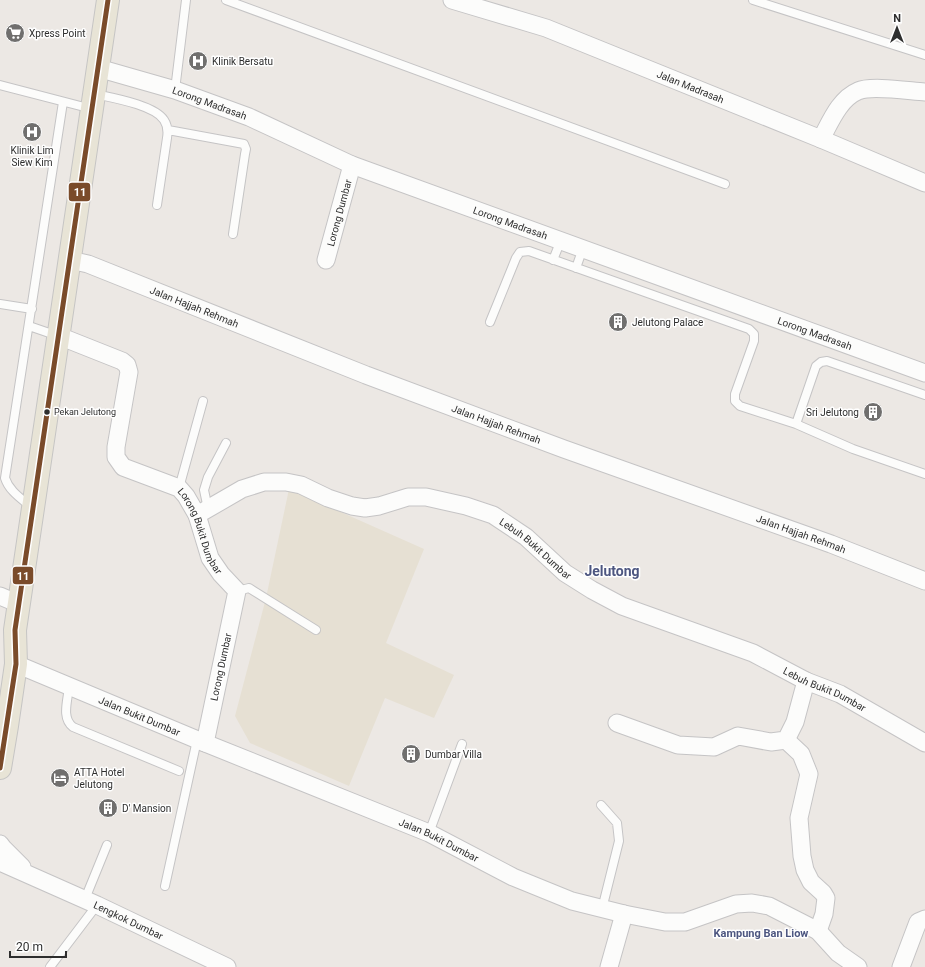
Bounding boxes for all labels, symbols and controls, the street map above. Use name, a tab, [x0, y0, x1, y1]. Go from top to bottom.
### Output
north arrow	[877, 8, 917, 48]
text: N	[893, 12, 901, 25]
supermarket icon: Xpress Point	[4, 22, 26, 44]
place label: Xpress Point	[29, 28, 85, 39]
hospital icon: Klinik Bersatu	[187, 50, 209, 72]
place label: Klinik Bersatu	[212, 56, 273, 67]
street label: Jalan Madrasah	[655, 68, 726, 105]
street label: Lorong Madrasah	[171, 84, 248, 121]
hospital icon: Klinik Lim Siew Kim	[21, 121, 43, 143]
place label: Klinik Lim Siew Kim	[10, 145, 54, 168]
street label: Lorong Dumbar	[325, 177, 354, 247]
line badge: 11	[68, 182, 91, 202]
text: 11	[74, 186, 86, 199]
street label: Lorong Madrasah	[472, 204, 549, 241]
street label: Jalan Hajjah Rehmah	[148, 284, 240, 329]
building icon: Jelutong Palace	[607, 311, 629, 333]
street label: Lorong Madrasah	[776, 315, 854, 352]
place label: Jelutong Palace	[632, 317, 703, 328]
building icon: Sri Jelutong	[862, 401, 884, 423]
street label: Jalan Hajjah Rehmah	[450, 402, 543, 445]
marker: Pekan Jelutong	[42, 407, 52, 417]
place label: Pekan Jelutong	[54, 407, 116, 417]
place label: Sri Jelutong	[806, 407, 859, 418]
street label: Lorong Bukit Dumbar	[176, 485, 225, 576]
street label: Jalan Hajjah Rehmah	[755, 512, 848, 555]
street label: Lebuh Bukit Dumbar	[498, 516, 574, 582]
district label: Jelutong	[584, 563, 640, 579]
line badge: 11	[12, 566, 34, 585]
text: 11	[17, 570, 29, 583]
street label: Lorong Dumbar	[208, 632, 234, 702]
street label: Lebuh Bukit Dumbar	[782, 665, 869, 714]
street label: Jalan Bukit Dumbar	[97, 694, 183, 738]
building icon: Dumbar Villa	[400, 743, 422, 765]
place label: Dumbar Villa	[425, 749, 482, 760]
hotel icon: ATTA Hotel Jelutong	[49, 767, 71, 789]
place label: ATTA Hotel Jelutong	[74, 767, 124, 790]
building icon: D' Mansion	[97, 797, 119, 819]
place label: D' Mansion	[122, 803, 171, 814]
street label: Jalan Bukit Dumbar	[397, 816, 481, 864]
street label: Lengkok Dumbar	[92, 899, 166, 942]
district label: Kampung Ban Liow	[714, 927, 808, 940]
scale bar	[10, 933, 66, 959]
text: 20 m	[16, 940, 43, 954]

